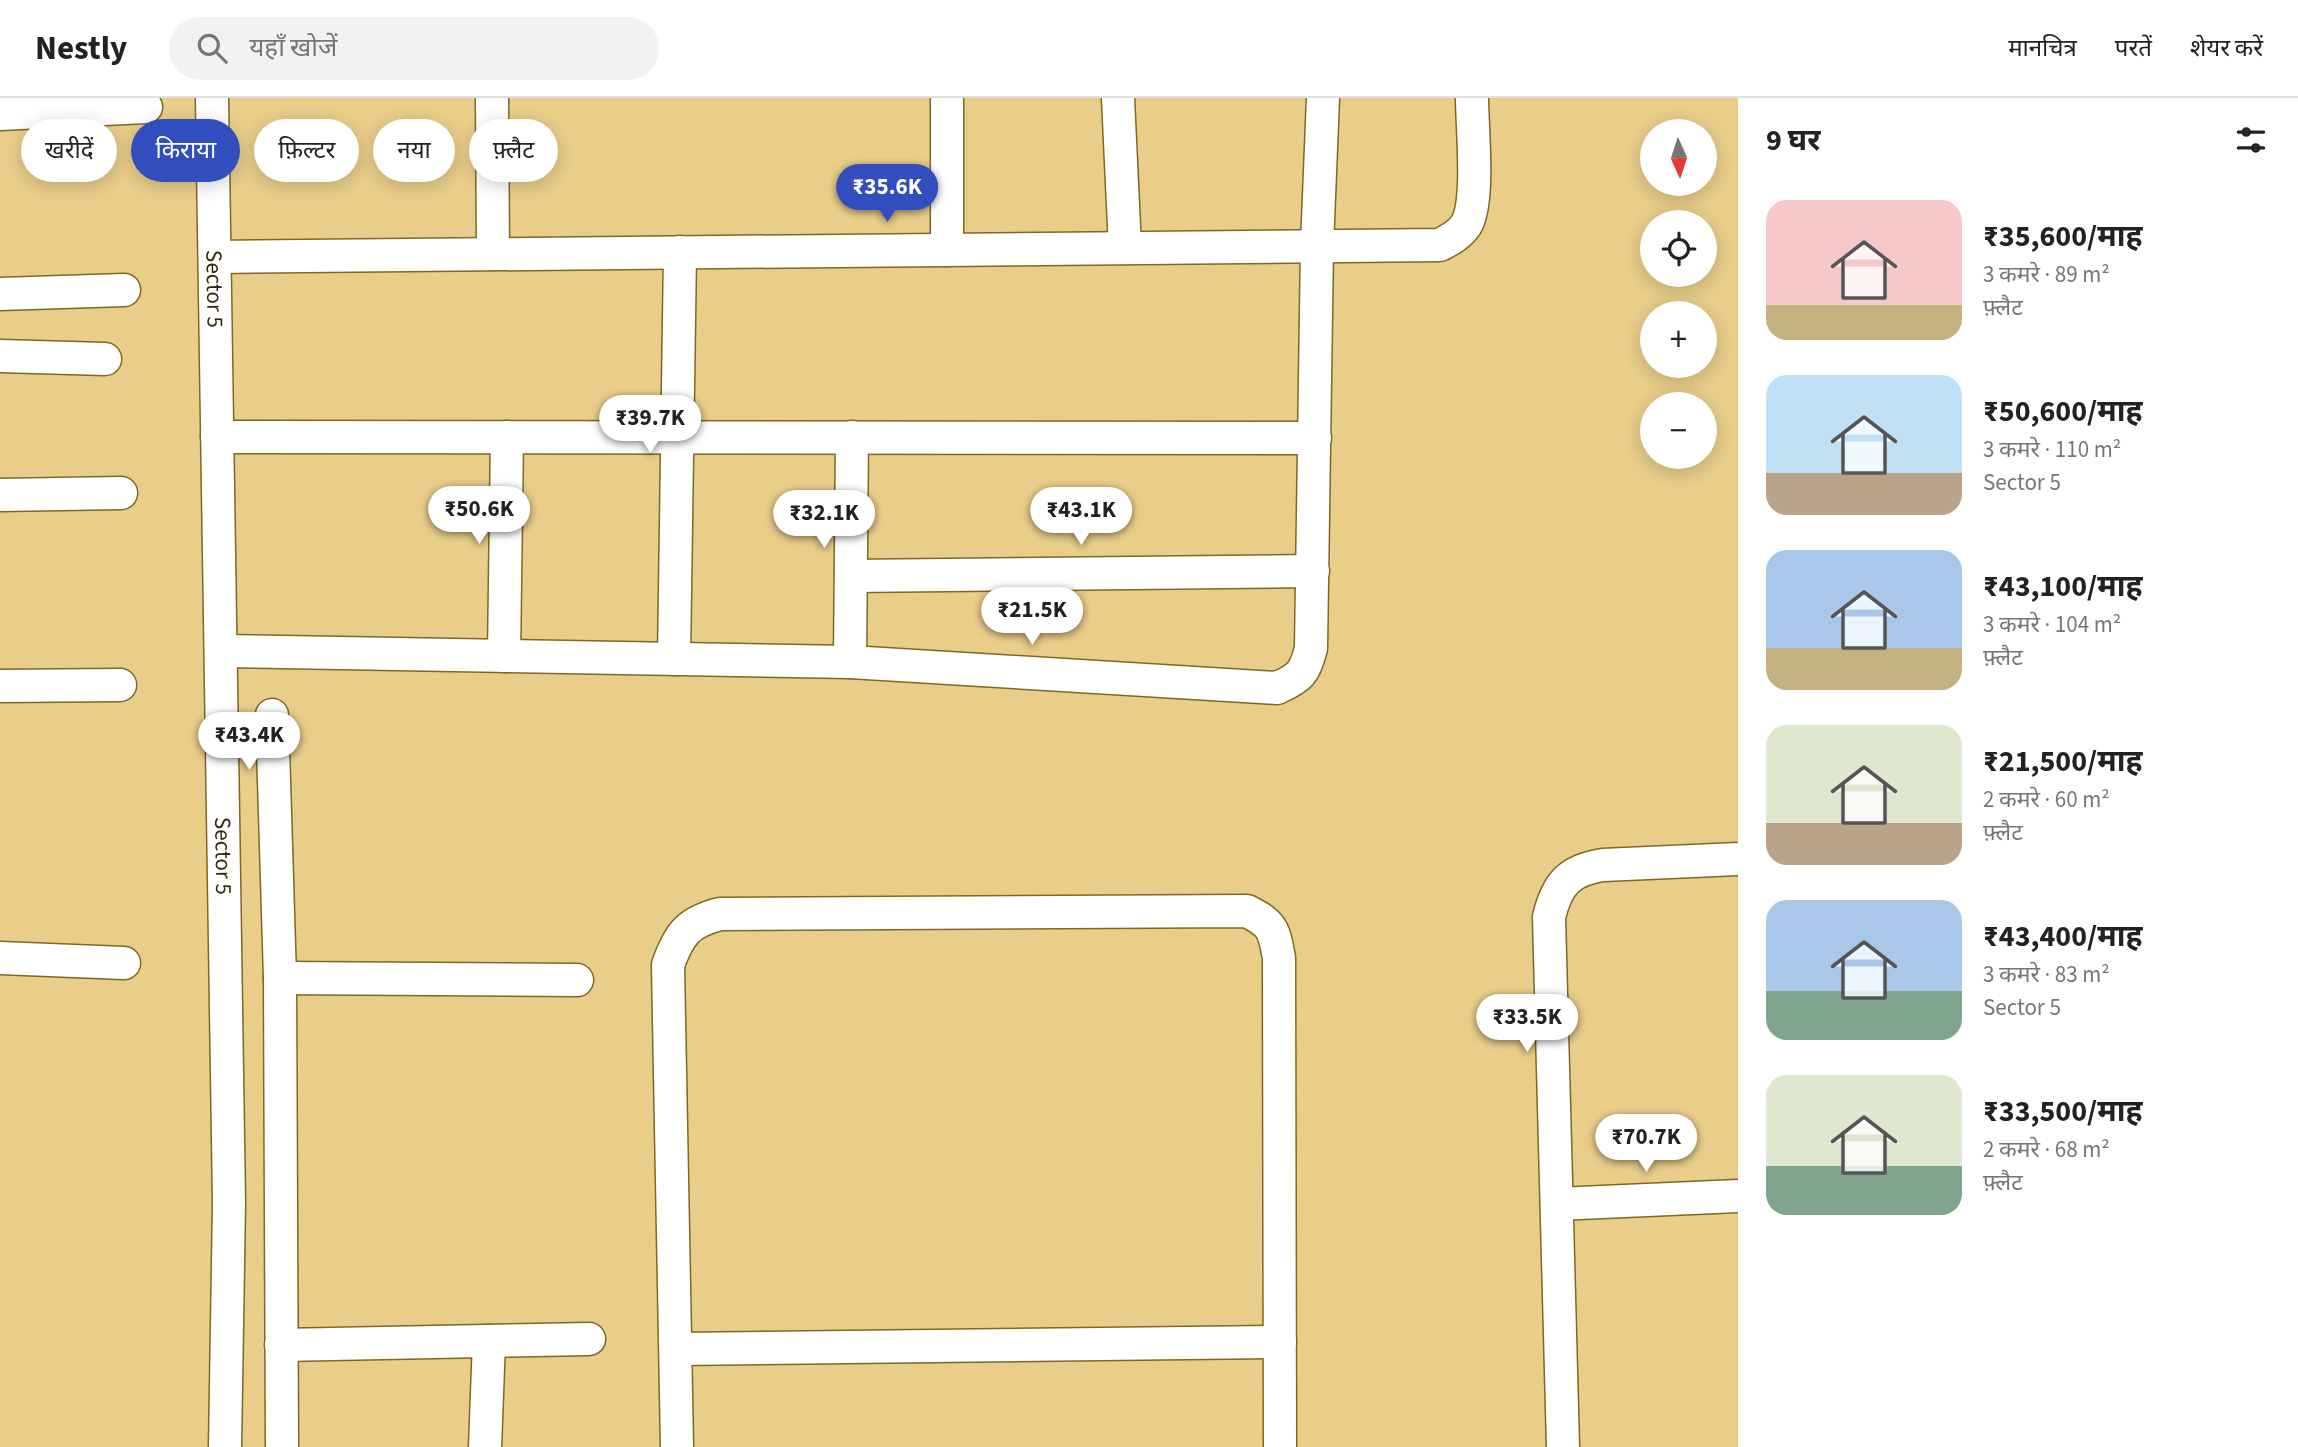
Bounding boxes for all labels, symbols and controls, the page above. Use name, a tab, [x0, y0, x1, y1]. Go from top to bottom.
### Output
search box	[169, 17, 659, 80]
text: Nestly	[35, 25, 127, 72]
icon: search	[193, 29, 231, 67]
text: यहाँ खोजें	[249, 29, 337, 66]
text: मानचित्र	[2008, 31, 2077, 66]
text: परतें	[2115, 31, 2152, 66]
text: शेयर करें	[2190, 31, 2263, 66]
chip: खरीदें	[21, 119, 117, 182]
chip: किराया	[131, 119, 240, 182]
chip: फ़िल्टर	[254, 119, 359, 182]
chip: नया	[373, 119, 455, 182]
chip: फ़्लैट	[469, 119, 558, 182]
north arrow	[1640, 119, 1717, 196]
map controls	[1640, 119, 1717, 469]
text: 9 घर	[1766, 119, 1821, 162]
icon: filters	[2232, 121, 2270, 159]
pin: ₹35.6K	[830, 164, 944, 224]
text: ₹35.6K	[852, 170, 922, 203]
button: locate	[1640, 210, 1717, 287]
text: ₹35,600/माह	[1983, 215, 2143, 258]
icon: home	[1822, 228, 1906, 312]
street label: Sector 5	[197, 250, 232, 328]
text: 3 कमरे · 89 m²	[1983, 258, 2110, 291]
text: फ़्लैट	[1983, 291, 2023, 324]
button: +	[1640, 301, 1717, 378]
text: ₹50,600/माह	[1983, 390, 2143, 433]
button: −	[1640, 392, 1717, 469]
pin: ₹39.7K	[593, 396, 707, 455]
text: ₹39.7K	[615, 401, 685, 434]
icon: home	[1822, 403, 1906, 487]
text: 3 कमरे · 110 m²	[1983, 433, 2121, 466]
text: Sector 5	[1983, 466, 2061, 499]
pin: ₹50.6K	[422, 486, 536, 546]
pin: ₹43.1K	[1024, 488, 1138, 547]
pin: ₹32.1K	[767, 490, 881, 550]
text: ₹50.6K	[444, 492, 514, 525]
text: ₹43.1K	[1046, 493, 1116, 526]
text: ₹32.1K	[789, 496, 859, 529]
text: ₹43,100/माह	[1983, 565, 2143, 608]
icon: home	[1822, 578, 1906, 662]
pin: ₹21.5K	[975, 588, 1089, 647]
text: ₹21.5K	[997, 593, 1067, 626]
text: 3 कमरे · 104 m²	[1983, 608, 2121, 641]
text: फ़्लैट	[1983, 641, 2023, 674]
pin: ₹43.4K	[192, 712, 306, 772]
text: ₹43.4K	[214, 718, 284, 751]
text: ₹21,500/माह	[1983, 740, 2143, 783]
icon: home	[1822, 753, 1906, 837]
text: 2 कमरे · 60 m²	[1983, 783, 2110, 816]
text: फ़्लैट	[1983, 816, 2023, 849]
street label: Sector 5	[206, 817, 240, 895]
text: ₹43,400/माह	[1983, 915, 2143, 958]
icon: home	[1822, 928, 1906, 1012]
text: 3 कमरे · 83 m²	[1983, 958, 2110, 991]
text: Sector 5	[1983, 991, 2061, 1024]
pin: ₹33.5K	[1470, 995, 1584, 1054]
text: ₹33.5K	[1492, 1000, 1562, 1033]
text: ₹33,500/माह	[1983, 1090, 2143, 1133]
icon: home	[1822, 1103, 1906, 1187]
pin: ₹70.7K	[1589, 1114, 1703, 1174]
text: ₹70.7K	[1611, 1120, 1681, 1153]
text: 2 कमरे · 68 m²	[1983, 1133, 2110, 1166]
text: फ़्लैट	[1983, 1166, 2023, 1199]

